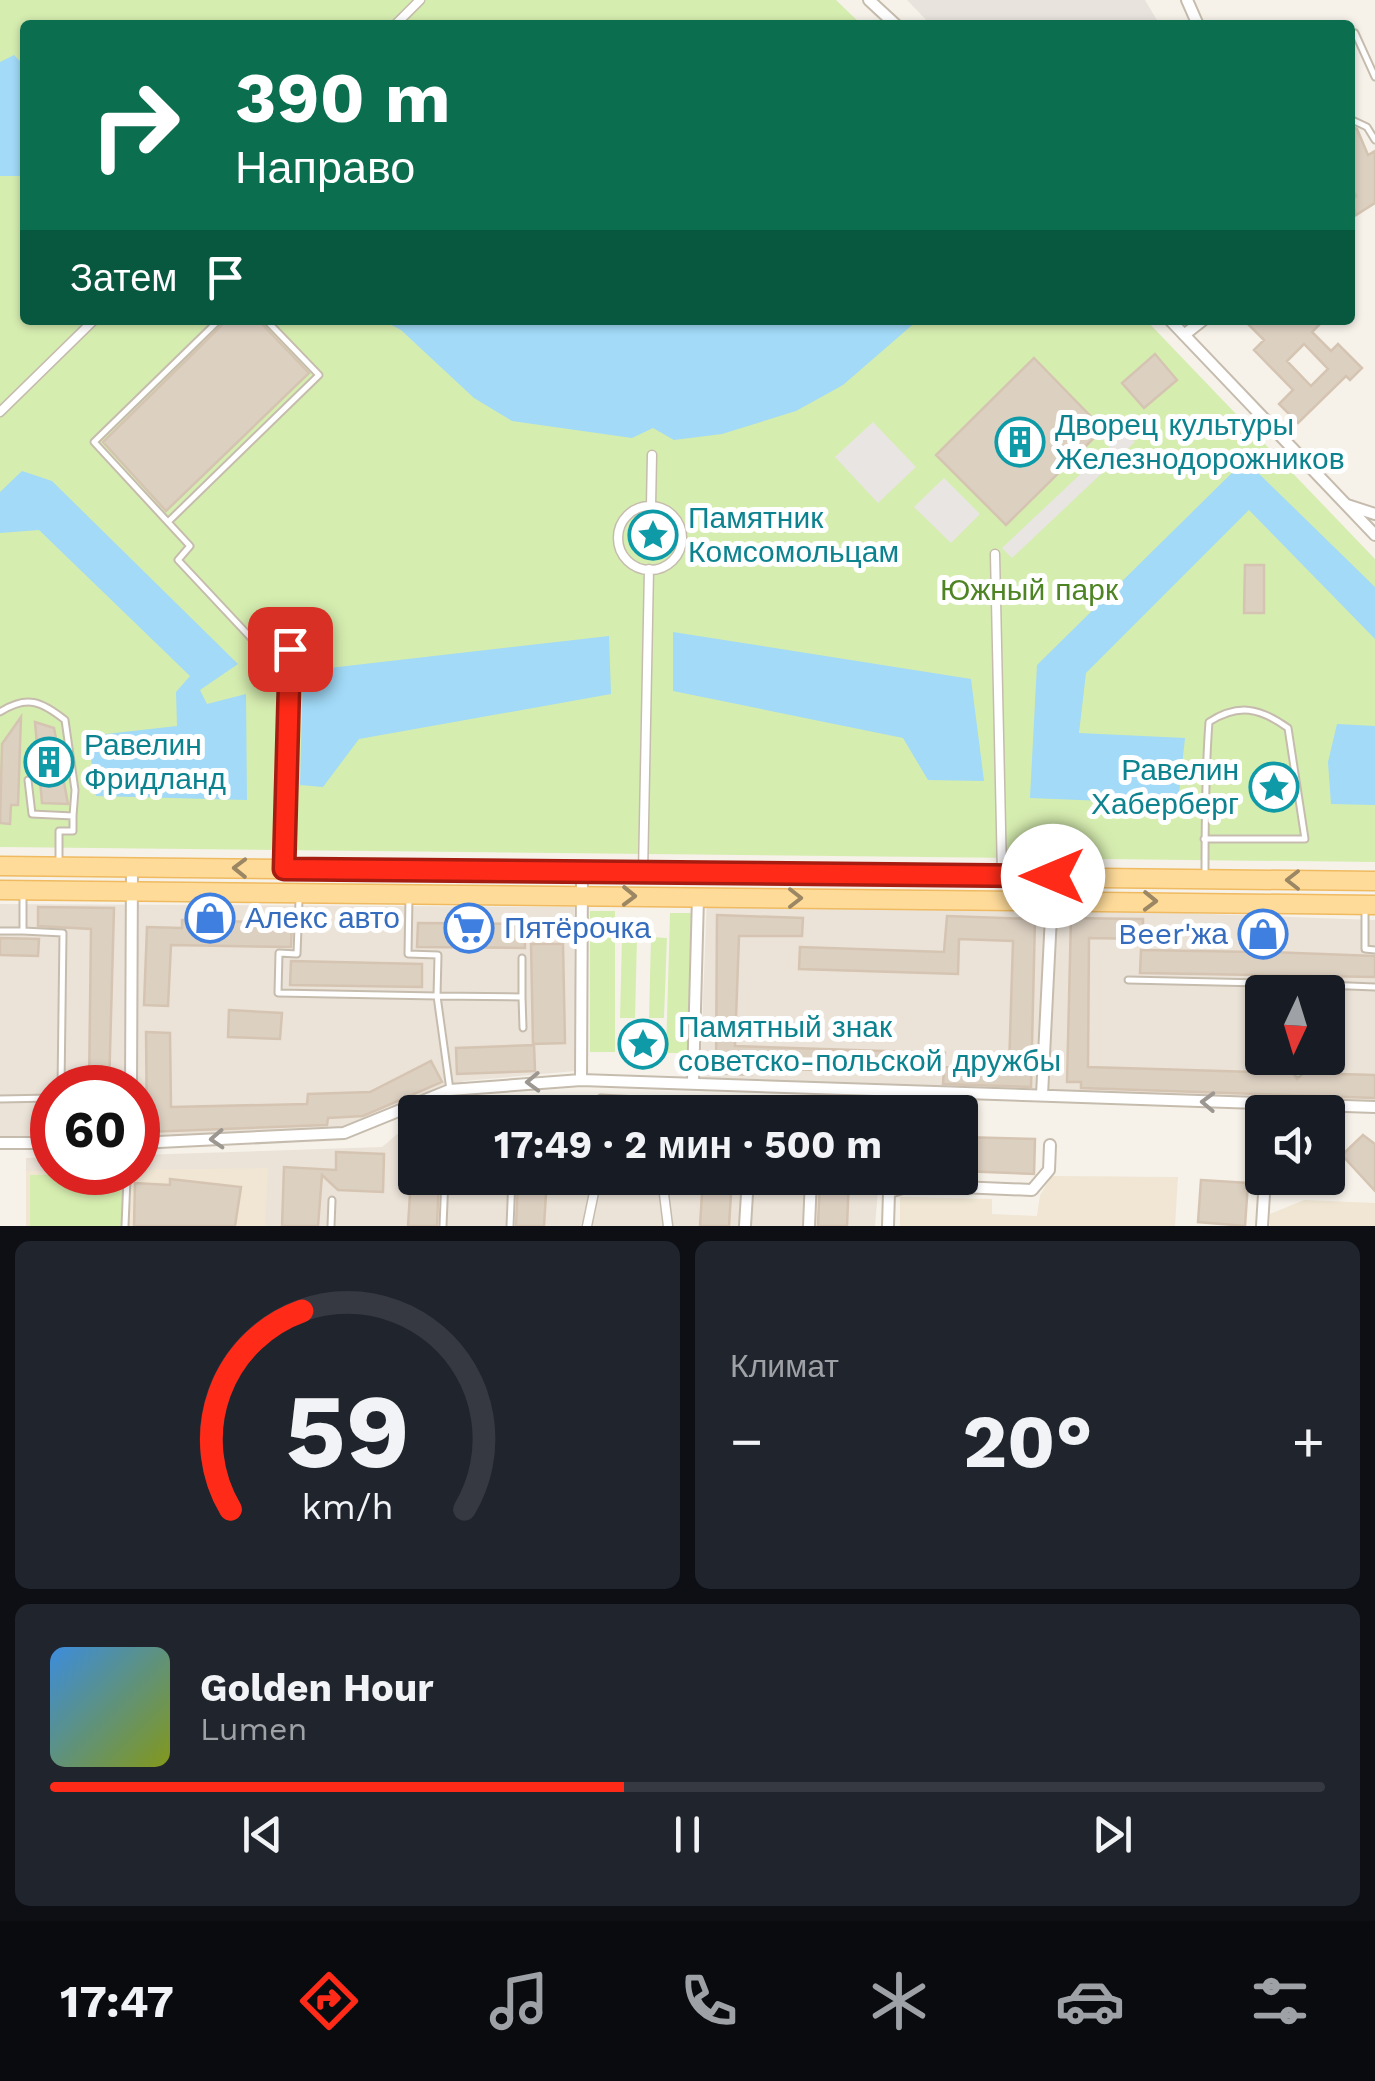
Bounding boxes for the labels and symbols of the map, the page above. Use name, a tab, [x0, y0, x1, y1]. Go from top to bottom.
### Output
place label: Дворец культуры Железнодорожников	[1055, 407, 1345, 476]
building icon: Дворец культуры Железнодорожников	[994, 416, 1046, 468]
place label: Памятник Комсомольцам	[688, 500, 899, 569]
place icon: Памятник Комсомольцам	[627, 509, 679, 561]
park label: Южный парк	[940, 572, 1119, 607]
pin	[248, 607, 333, 692]
place label: Равелин Фридланд	[84, 727, 226, 796]
building icon: Равелин Фридланд	[23, 736, 75, 788]
place label: Равелин Хаберберг	[1091, 752, 1239, 821]
place icon: Равелин Хаберберг	[1248, 761, 1300, 813]
position arrow	[1001, 824, 1105, 928]
one-way arrow	[231, 858, 247, 879]
one-way arrow	[1284, 869, 1300, 891]
one-way arrow	[622, 885, 637, 907]
one-way arrow	[788, 887, 804, 908]
one-way arrow	[1144, 890, 1159, 912]
shop icon: Алекс авто	[184, 892, 236, 944]
place label: Алекс авто	[245, 900, 400, 935]
supermarket icon: Пятёрочка	[443, 902, 495, 954]
shop icon: Beer'жа	[1237, 908, 1289, 960]
place label: Пятёрочка	[504, 910, 651, 945]
place label: Beer'жа	[1118, 916, 1228, 951]
north arrow	[1245, 975, 1345, 1075]
place label: Памятный знак советско-польской дружбы	[678, 1009, 1061, 1078]
place icon: Памятный знак советско-польской дружбы	[617, 1018, 669, 1070]
speed limit sign: 60	[30, 1065, 160, 1195]
one-way arrow	[525, 1071, 541, 1092]
one-way arrow	[1199, 1092, 1215, 1113]
one-way arrow	[209, 1129, 225, 1150]

